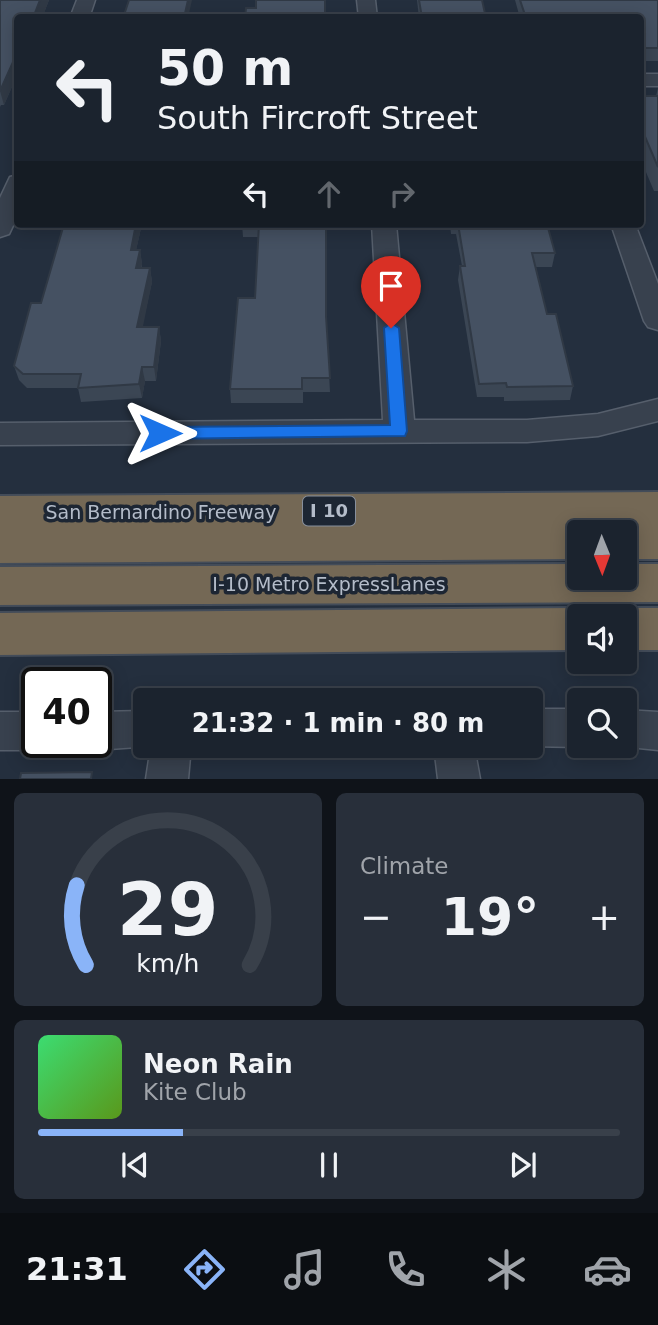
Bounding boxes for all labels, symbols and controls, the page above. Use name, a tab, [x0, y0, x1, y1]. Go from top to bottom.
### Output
text: 50 m	[157, 40, 293, 97]
icon: left	[42, 42, 133, 133]
text: South Fircroft Street	[157, 99, 478, 137]
icon: left	[237, 175, 275, 213]
icon: ahead	[310, 175, 348, 213]
icon: right	[383, 175, 421, 213]
pin	[361, 256, 421, 328]
icon: arrive	[372, 267, 410, 305]
position arrow	[123, 396, 197, 470]
road number: I 10	[303, 496, 355, 526]
street label: San Bernardino Freeway	[46, 501, 276, 523]
north arrow	[567, 520, 637, 590]
map controls	[567, 520, 637, 758]
street label: I-10 Metro ExpressLanes	[212, 573, 446, 595]
button: sound	[567, 604, 637, 674]
speed limit sign: 40	[21, 667, 112, 758]
button: search	[567, 688, 637, 758]
text: 21:32 · 1 min · 80 m	[192, 708, 484, 738]
text: Climate	[360, 853, 449, 879]
text: 29	[117, 868, 219, 953]
text: 19°	[441, 887, 539, 947]
text: −	[360, 895, 392, 939]
text: +	[588, 895, 620, 939]
text: km/h	[136, 949, 200, 978]
text: Neon Rain	[143, 1049, 293, 1079]
text: Kite Club	[143, 1079, 247, 1105]
icon: previous	[116, 1146, 154, 1184]
icon: pause	[310, 1146, 348, 1184]
icon: next	[504, 1146, 542, 1184]
icon: directions	[180, 1245, 229, 1294]
icon: music	[280, 1245, 329, 1294]
icon: phone	[381, 1245, 430, 1294]
icon: climate	[482, 1245, 531, 1294]
icon: car	[583, 1245, 632, 1294]
text: 21:31	[26, 1250, 128, 1288]

